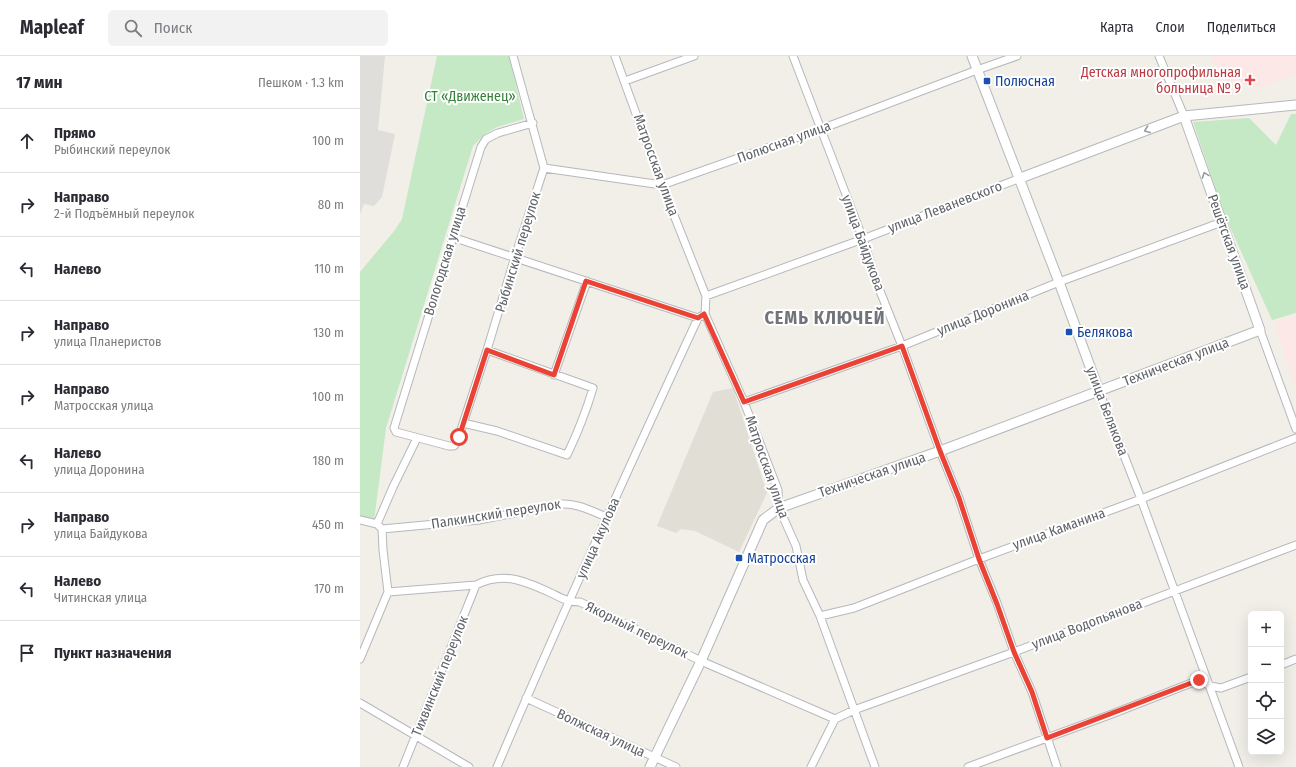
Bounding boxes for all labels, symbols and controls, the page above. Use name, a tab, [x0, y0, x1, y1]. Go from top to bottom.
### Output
search box	[108, 10, 388, 46]
text: Mapleaf	[20, 16, 84, 39]
icon: search	[122, 17, 144, 39]
text: Поиск	[154, 19, 192, 37]
text: Карта	[1100, 19, 1134, 36]
text: Слои	[1156, 19, 1185, 36]
text: Поделиться	[1207, 19, 1276, 36]
place label: Детская многопрофильная больница № 9	[1080, 64, 1241, 97]
text: 17 мин	[16, 72, 63, 93]
place label: Полюсная	[995, 73, 1055, 90]
marker: Детская многопрофильная больница № 9	[1244, 74, 1256, 86]
text: Пешком · 1.3 km	[258, 75, 344, 90]
marker: Полюсная	[982, 76, 992, 86]
park label: СТ «Движенец»	[424, 88, 516, 105]
street label: Матросская улица	[630, 112, 682, 218]
street label: Полюсная улица	[735, 117, 833, 167]
text: Прямо	[54, 124, 96, 142]
one-way arrow	[1144, 125, 1151, 133]
icon: ahead	[16, 130, 38, 152]
text: 100 m	[312, 133, 344, 148]
text: Рыбинский переулок	[54, 142, 170, 157]
one-way arrow	[1201, 171, 1210, 178]
street label: улица Леваневского	[886, 177, 1004, 237]
text: Направо	[54, 188, 109, 206]
street label: Рыбинский переулок	[492, 189, 545, 314]
street label: Решётская улица	[1204, 192, 1254, 292]
street label: улица Байдукова	[838, 193, 888, 293]
icon: right	[16, 194, 38, 216]
text: 80 m	[318, 197, 344, 212]
street label: Вологодская улица	[420, 204, 470, 318]
text: 2-й Подъёмный переулок	[54, 206, 194, 221]
icon: left	[16, 258, 38, 280]
text: Налево	[54, 260, 101, 278]
text: 110 m	[314, 261, 344, 276]
street label: улица Доронина	[935, 287, 1032, 339]
district label: СЕМЬ КЛЮЧЕЙ	[764, 306, 886, 329]
text: Направо	[54, 316, 109, 334]
icon: right	[16, 322, 38, 344]
place label: Белякова	[1077, 324, 1133, 341]
text: 130 m	[313, 325, 344, 340]
marker: Белякова	[1064, 327, 1074, 337]
text: улица Планеристов	[54, 334, 162, 349]
street label: Техническая улица	[1121, 334, 1231, 390]
street label: улица Белякова	[1082, 364, 1132, 458]
text: Направо	[54, 380, 109, 398]
icon: right	[16, 386, 38, 408]
text: 100 m	[312, 389, 344, 404]
text: Матросская улица	[54, 398, 154, 413]
street label: Матросская улица	[741, 414, 793, 521]
route start	[450, 428, 468, 446]
text: Налево	[54, 444, 101, 462]
street label: Техническая улица	[816, 449, 928, 501]
icon: left	[16, 450, 38, 472]
text: 180 m	[313, 453, 344, 468]
text: улица Доронина	[54, 462, 145, 477]
street label: Палкинский переулок	[430, 495, 562, 533]
street label: улица Акулова	[573, 495, 623, 581]
street label: улица Каманина	[1010, 504, 1108, 554]
text: Направо	[54, 508, 109, 526]
icon: right	[16, 514, 38, 536]
text: 450 m	[312, 517, 344, 532]
text: улица Байдукова	[54, 526, 148, 541]
place label: Матросская	[747, 550, 816, 567]
marker: Матросская	[734, 553, 744, 563]
text: Налево	[54, 572, 101, 590]
icon: left	[16, 578, 38, 600]
text: 170 m	[314, 581, 344, 596]
text: Читинская улица	[54, 590, 147, 605]
street label: улица Водопьянова	[1029, 595, 1145, 653]
street label: Якорный переулок	[583, 598, 692, 662]
map controls	[1248, 611, 1284, 755]
button: +	[1248, 611, 1284, 647]
street label: Тихвинский переулок	[408, 613, 472, 739]
icon: arrive	[16, 642, 38, 664]
text: Пункт назначения	[54, 644, 172, 662]
button: −	[1248, 647, 1284, 683]
route end	[1190, 671, 1208, 689]
button: locate	[1248, 683, 1284, 719]
street label: Волжская улица	[554, 705, 648, 761]
button: layers	[1248, 719, 1284, 755]

